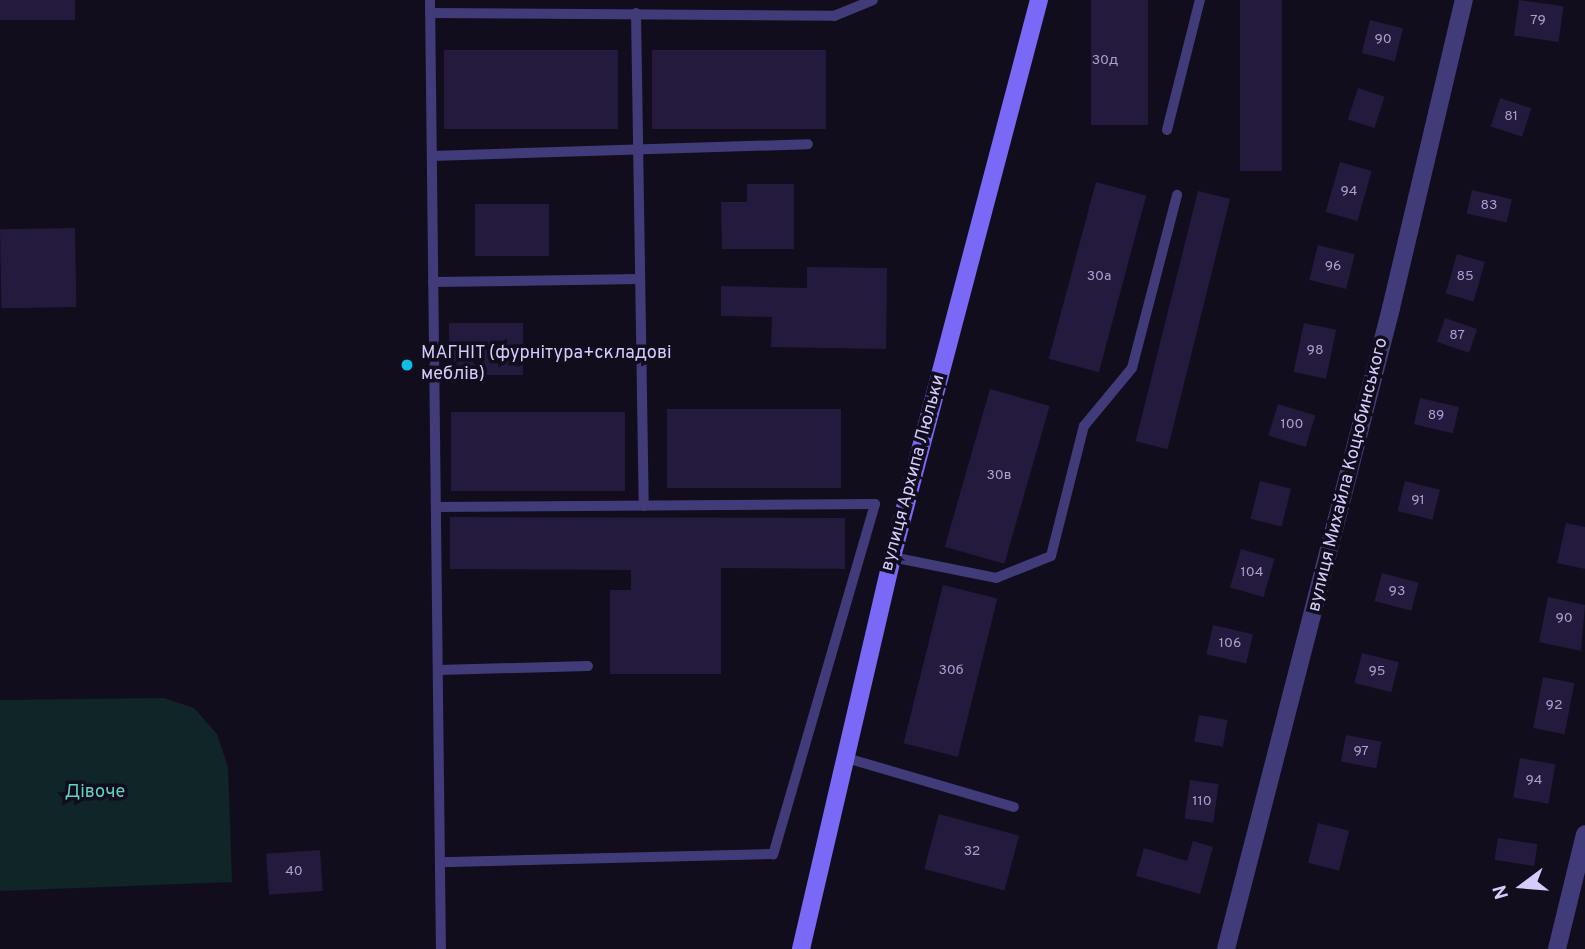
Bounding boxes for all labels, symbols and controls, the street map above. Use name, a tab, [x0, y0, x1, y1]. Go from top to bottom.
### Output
house number: 79	[1530, 13, 1546, 29]
house number: 90	[1374, 32, 1392, 48]
house number: 30д	[1092, 53, 1118, 69]
house number: 81	[1504, 109, 1518, 125]
house number: 94	[1340, 184, 1358, 200]
house number: 83	[1481, 198, 1497, 214]
house number: 96	[1325, 259, 1341, 275]
house number: 30а	[1087, 269, 1111, 285]
house number: 85	[1456, 269, 1474, 285]
house number: 87	[1449, 328, 1465, 344]
street label: вулиця Михайла Коцюбинського	[1304, 336, 1394, 614]
house number: 98	[1307, 343, 1323, 359]
place label: МАГНІТ (фурнітура+складові меблів)	[421, 344, 672, 386]
marker: МАГНІТ (фурнітура+складові меблів)	[399, 357, 415, 373]
street label: вулиця Архипа Люльки	[877, 372, 951, 574]
house number: 89	[1428, 408, 1444, 424]
house number: 100	[1280, 417, 1304, 433]
house number: 30в	[986, 468, 1012, 484]
house number: 91	[1411, 493, 1425, 509]
house number: 104	[1241, 565, 1263, 581]
house number: 93	[1389, 584, 1405, 600]
house number: 90	[1555, 611, 1573, 627]
house number: 106	[1219, 636, 1241, 652]
house number: 30б	[938, 663, 964, 679]
house number: 95	[1368, 664, 1386, 680]
house number: 92	[1546, 698, 1562, 714]
house number: 97	[1353, 744, 1369, 760]
house number: 94	[1525, 773, 1543, 789]
park label: Дівоче	[65, 782, 125, 804]
house number: 110	[1192, 794, 1212, 810]
house number: 32	[964, 844, 980, 860]
north arrow	[1487, 851, 1557, 921]
house number: 40	[285, 864, 303, 880]
text: N	[1488, 882, 1515, 902]

